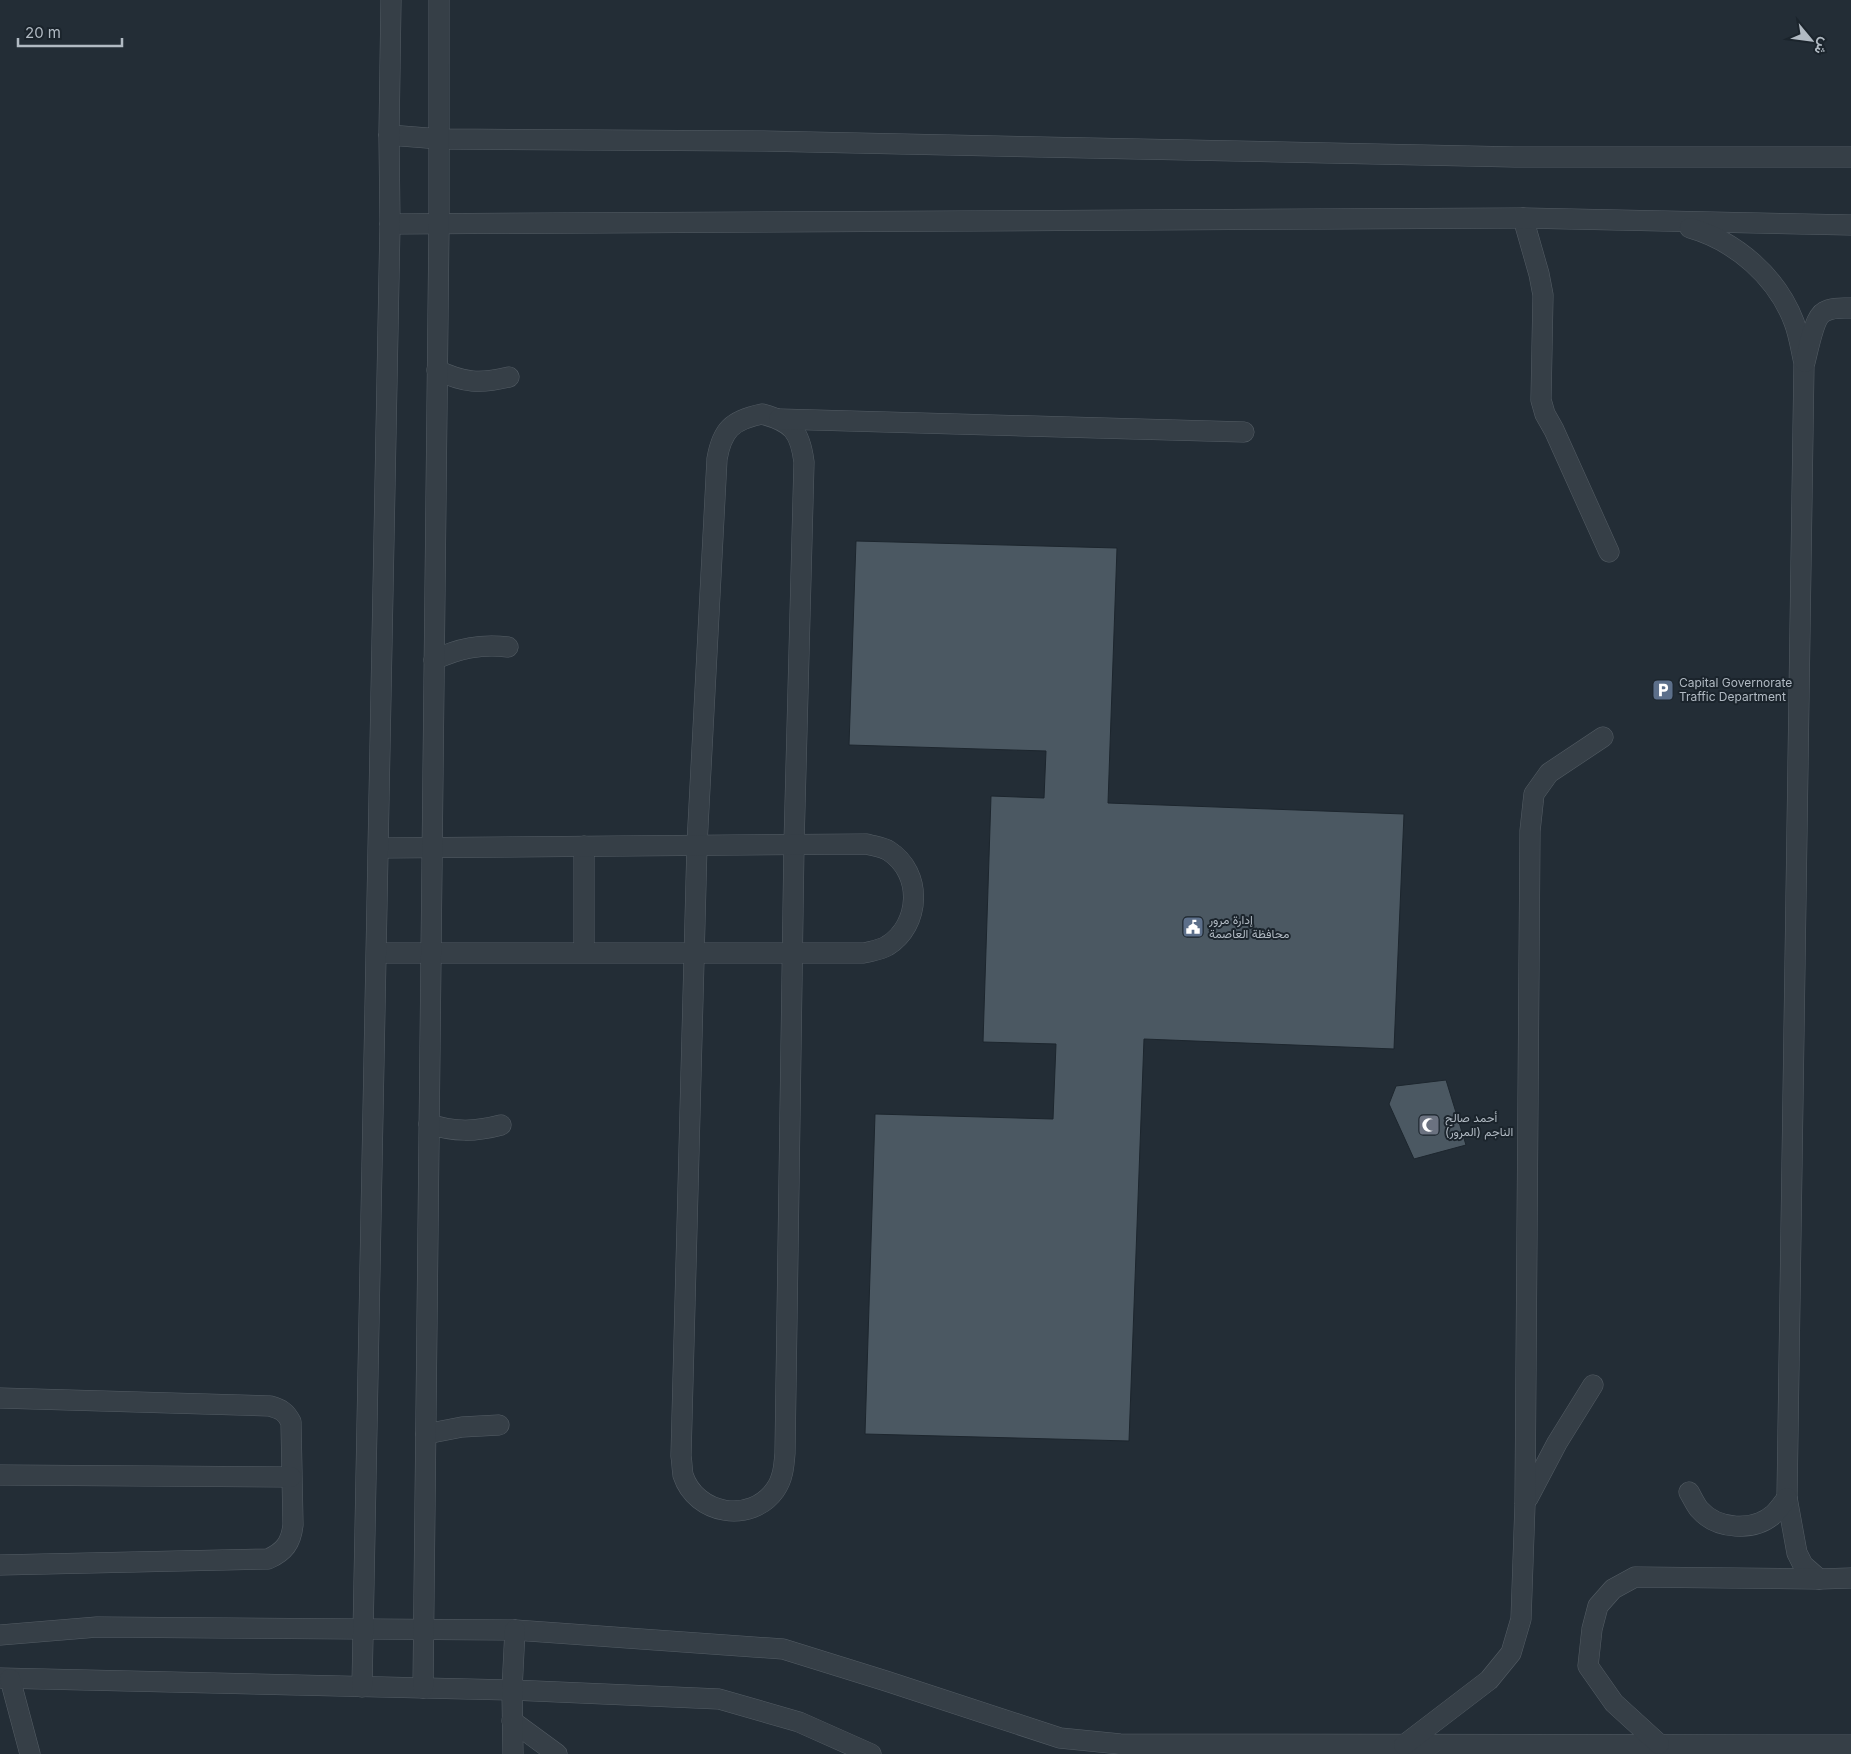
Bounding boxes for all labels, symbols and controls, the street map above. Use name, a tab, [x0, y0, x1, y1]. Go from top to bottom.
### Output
scale bar	[18, 15, 121, 47]
north arrow	[1786, 15, 1836, 65]
text: 20 m	[25, 23, 61, 42]
text: ش	[1810, 35, 1834, 58]
place label: Capital Governorate Traffic Department	[1679, 675, 1792, 704]
parking icon: Capital Governorate Traffic Department	[1651, 678, 1675, 702]
place label: إدارة مرور محافظة العاصمة	[1208, 912, 1289, 941]
public building icon: إدارة مرور محافظة العاصمة	[1181, 915, 1205, 939]
place label: أحمد صالح الناجم (المرور)	[1445, 1110, 1513, 1140]
mosque icon: أحمد صالح الناجم (المرور)	[1417, 1113, 1441, 1137]

